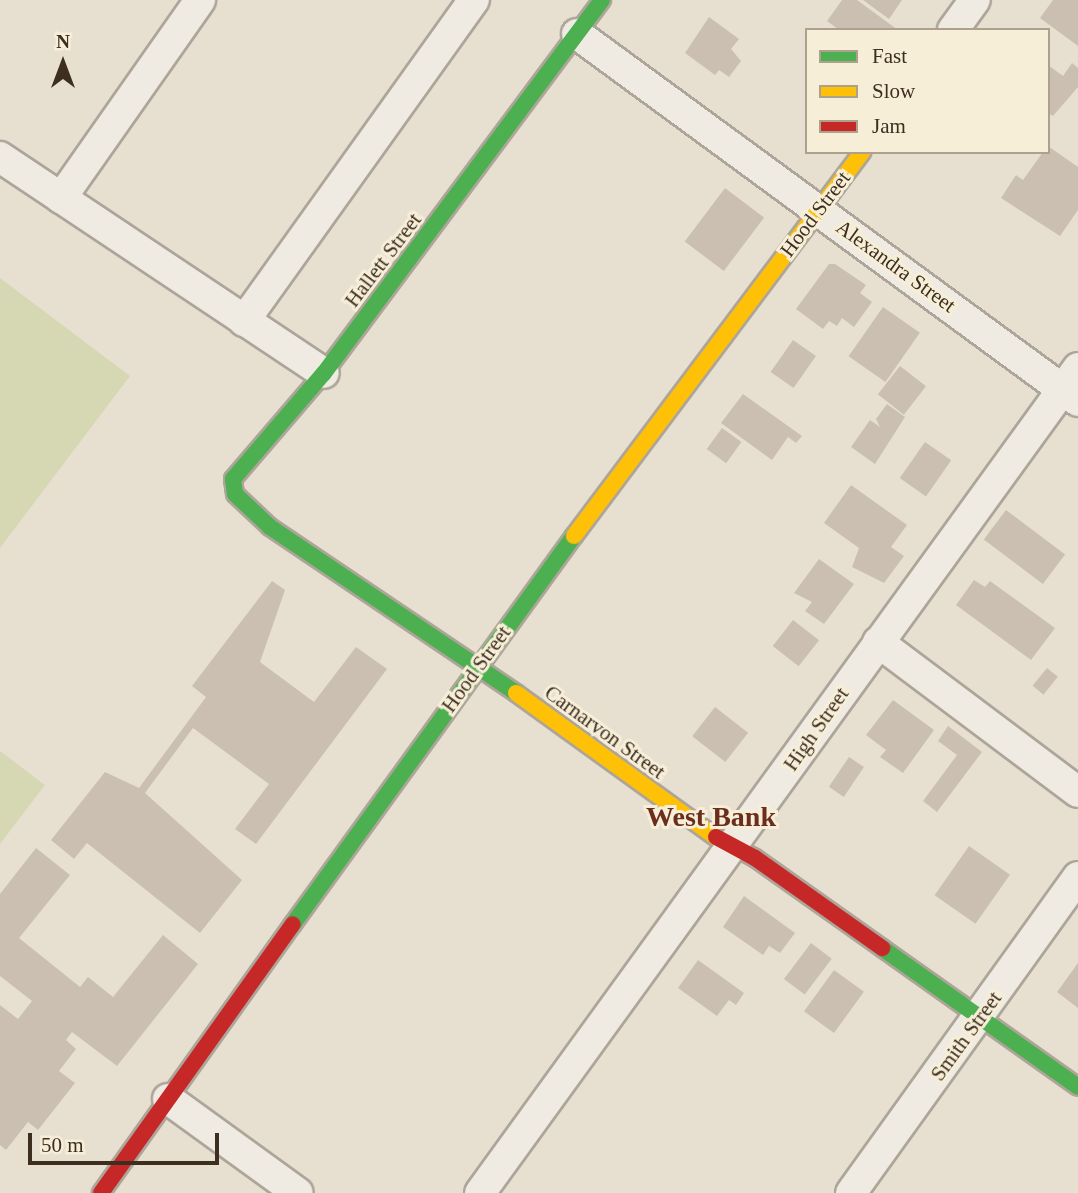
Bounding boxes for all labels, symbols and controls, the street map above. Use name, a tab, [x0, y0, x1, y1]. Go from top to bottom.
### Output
north arrow	[28, 28, 98, 98]
legend	[805, 28, 1050, 154]
text: N	[56, 31, 70, 52]
text: Fast	[872, 44, 907, 68]
text: Slow	[872, 79, 915, 103]
text: Jam	[872, 114, 906, 138]
street label: Hood Street	[775, 166, 855, 262]
street label: Hallett Street	[339, 208, 427, 312]
street label: Alexandra Street	[831, 214, 961, 318]
street label: Hood Street	[436, 621, 516, 717]
street label: Carnarvon Street	[540, 680, 670, 784]
street label: High Street	[778, 682, 854, 776]
district label: West Bank	[646, 800, 776, 834]
street label: Smith Street	[925, 986, 1007, 1086]
scale bar	[32, 1120, 222, 1164]
text: 50 m	[41, 1133, 84, 1157]

